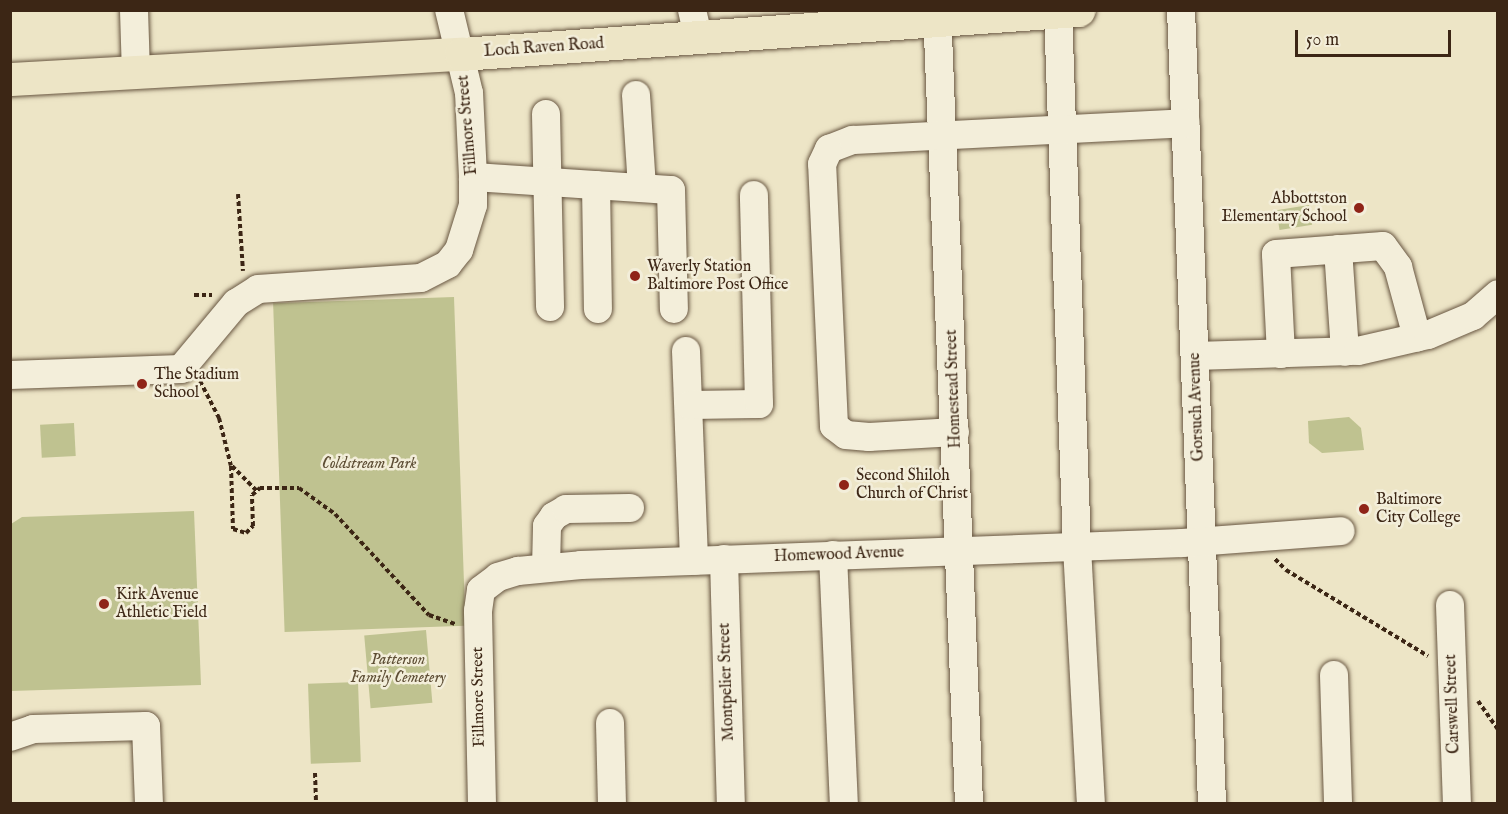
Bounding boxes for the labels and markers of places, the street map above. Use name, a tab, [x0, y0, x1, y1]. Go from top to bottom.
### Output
place label: Abbottston Elementary School	[1221, 189, 1347, 227]
marker: Abbottston Elementary School	[1352, 201, 1366, 215]
place label: Waverly Station Baltimore Post Office	[647, 257, 788, 295]
marker: Waverly Station Baltimore Post Office	[628, 269, 642, 283]
place label: The Stadium School	[154, 365, 239, 403]
marker: The Stadium School	[135, 377, 149, 391]
place label: Second Shiloh Church of Christ	[856, 466, 968, 504]
marker: Second Shiloh Church of Christ	[837, 478, 851, 492]
place label: Baltimore City College	[1376, 490, 1461, 528]
marker: Baltimore City College	[1357, 502, 1371, 516]
place label: Kirk Avenue Athletic Field	[116, 585, 207, 623]
marker: Kirk Avenue Athletic Field	[97, 597, 111, 611]

